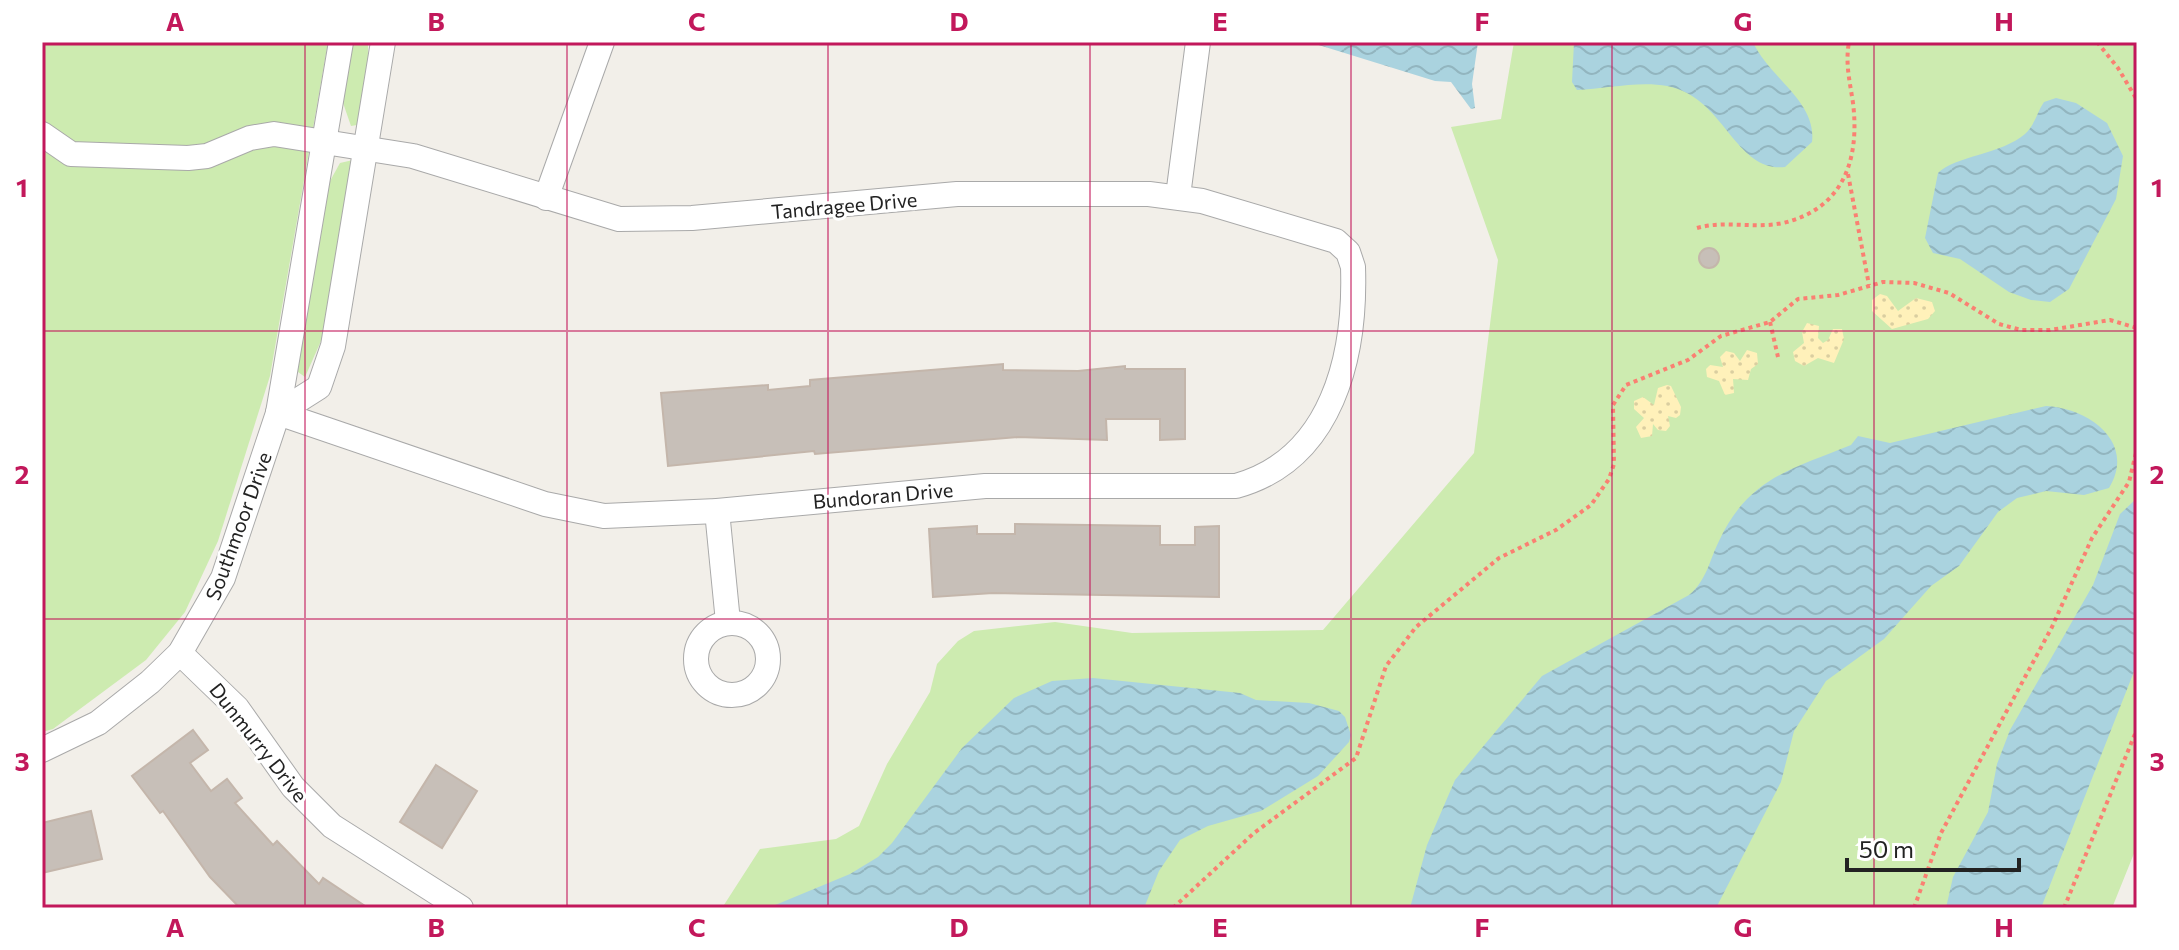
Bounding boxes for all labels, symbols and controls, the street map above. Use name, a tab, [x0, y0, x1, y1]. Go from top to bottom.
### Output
text: A	[166, 5, 185, 36]
text: B	[427, 5, 445, 36]
text: C	[688, 5, 706, 36]
text: D	[949, 5, 969, 36]
text: E	[1212, 5, 1228, 36]
text: F	[1474, 5, 1490, 36]
text: G	[1734, 5, 1752, 36]
text: H	[1994, 5, 2014, 36]
text: 1	[16, 171, 28, 202]
text: 1	[2151, 171, 2163, 202]
street label: Tandragee Drive	[770, 187, 918, 223]
street label: Southmoor Drive	[200, 449, 276, 603]
text: 2	[15, 458, 29, 489]
text: 2	[2150, 458, 2164, 489]
street label: Bundoran Drive	[812, 477, 954, 513]
street label: Dunmurry Drive	[205, 678, 313, 806]
text: 3	[14, 745, 30, 776]
text: 3	[2149, 745, 2165, 776]
scale bar	[1847, 822, 2019, 872]
text: 50 m	[1859, 834, 1914, 863]
text: A	[166, 911, 185, 942]
text: B	[427, 911, 445, 942]
text: C	[688, 911, 706, 942]
text: D	[949, 911, 969, 942]
text: E	[1212, 911, 1228, 942]
text: F	[1474, 911, 1490, 942]
text: G	[1734, 911, 1752, 942]
text: H	[1994, 911, 2014, 942]

